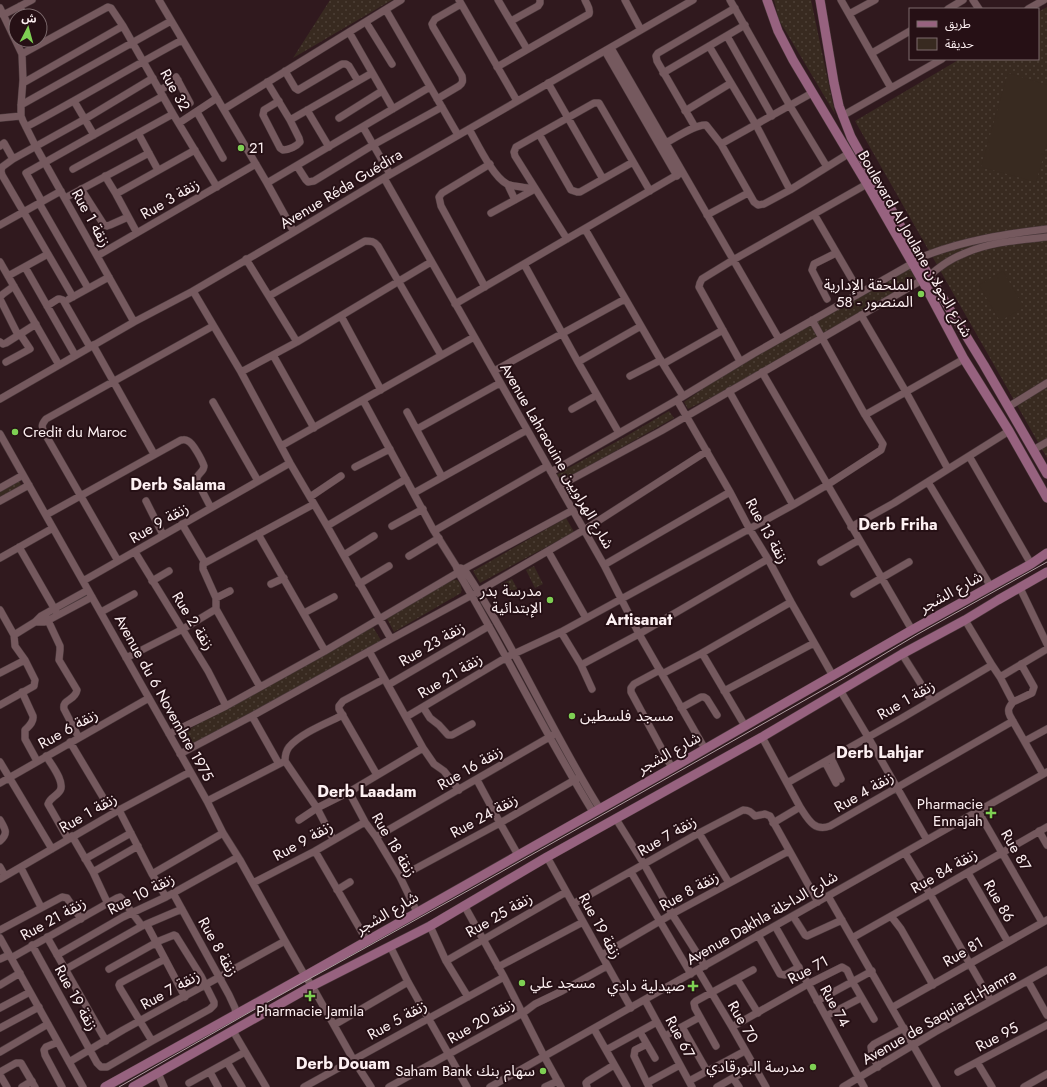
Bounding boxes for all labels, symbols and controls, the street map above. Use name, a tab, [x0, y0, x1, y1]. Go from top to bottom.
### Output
north arrow	[8, 8, 48, 48]
legend	[909, 8, 1039, 60]
text: ش	[21, 9, 37, 27]
text: طريق	[945, 15, 971, 33]
text: حديقة	[945, 35, 974, 53]
street label: Rue 32	[154, 65, 196, 115]
place label: 21	[249, 137, 264, 159]
marker: 21	[236, 143, 246, 153]
street label: Avenue Réda Guédira	[275, 144, 407, 234]
street label: Boulevard Al Joulane شارع الجولان	[851, 146, 978, 342]
street label: Rue 3 زنقة	[136, 173, 204, 225]
street label: Rue 1 زنقة	[66, 185, 116, 251]
place label: الملحقة الإدارية 58 - المنصور	[824, 274, 913, 313]
marker: الملحقة الإدارية 58 - المنصور	[916, 289, 926, 299]
street label: Avenue Lahraouine شارع الهراويين	[494, 359, 619, 554]
place label: Credit du Maroc	[23, 421, 127, 443]
marker: Credit du Maroc	[10, 427, 20, 437]
district label: Derb Salama	[130, 473, 226, 496]
street label: Rue 13 زنقة	[740, 494, 794, 568]
street label: Rue 9 زنقة	[125, 497, 193, 549]
district label: Derb Friha	[858, 513, 938, 536]
street label: شارع الشجر	[914, 565, 987, 620]
place label: مدرسة بدر الإبتدائية	[479, 580, 542, 619]
street label: Rue 2 زنقة	[166, 587, 220, 655]
marker: مدرسة بدر الإبتدائية	[545, 595, 555, 605]
district label: Artisanat	[605, 608, 673, 631]
street label: Avenue du 6 Novembre 1975	[109, 611, 219, 785]
street label: Rue 23 زنقة	[395, 616, 469, 672]
street label: Rue 21 زنقة	[413, 648, 487, 704]
street label: Rue 1 زنقة	[873, 675, 939, 725]
street label: Rue 6 زنقة	[34, 704, 102, 754]
place label: مسجد فلسطين	[580, 705, 674, 727]
marker: مسجد فلسطين	[567, 711, 577, 721]
street label: شارع الشجر	[632, 726, 705, 781]
street label: Rue 16 زنقة	[433, 740, 507, 796]
district label: Derb Lahjar	[836, 741, 924, 764]
street label: Rue 4 زنقة	[830, 766, 898, 818]
district label: Derb Laadam	[317, 780, 417, 803]
street label: Rue 1 زنقة	[55, 788, 121, 838]
street label: Rue 24 زنقة	[446, 788, 522, 844]
place label: Pharmacie Ennajah	[917, 793, 983, 832]
marker: Pharmacie Ennajah	[986, 808, 996, 818]
street label: Rue 18 زنقة	[366, 809, 422, 881]
street label: Rue 7 زنقة	[633, 810, 701, 862]
street label: Rue 9 زنقة	[269, 816, 337, 866]
street label: Rue 87	[995, 825, 1037, 875]
street label: Rue 84 زنقة	[907, 843, 981, 899]
street label: Avenue Dakhla شارع الداخلة	[682, 865, 843, 971]
street label: Rue 8 زنقة	[655, 866, 723, 916]
street label: Rue 10 زنقة	[104, 868, 178, 920]
street label: Rue 86	[978, 876, 1020, 926]
street label: شارع الشجر	[351, 886, 423, 941]
street label: Rue 25 زنقة	[462, 887, 536, 943]
street label: Rue 19 زنقة	[573, 889, 627, 963]
street label: Rue 21 زنقة	[16, 892, 90, 946]
street label: Rue 8 زنقة	[193, 913, 243, 981]
street label: Rue 81	[939, 932, 987, 972]
street label: Rue 71	[784, 950, 832, 990]
street label: Rue 19 زنقة	[49, 961, 103, 1035]
street label: Avenue de Saquia-El-Hamra	[858, 964, 1020, 1070]
street label: Rue 7 زنقة	[136, 965, 204, 1015]
place label: مسجد علي	[530, 972, 596, 994]
place label: صيدلية دادي	[607, 975, 685, 997]
marker: مسجد علي	[517, 978, 527, 988]
marker: صيدلية دادي	[688, 981, 698, 991]
street label: Rue 74	[814, 981, 856, 1031]
marker: Pharmacie Jamila	[305, 991, 315, 1001]
street label: Rue 20 زنقة	[443, 993, 519, 1049]
street label: Rue 5 زنقة	[363, 995, 431, 1045]
street label: Rue 70	[722, 997, 764, 1047]
place label: Pharmacie Jamila	[256, 1000, 364, 1022]
street label: Rue 67	[660, 1012, 700, 1062]
street label: Rue 95	[972, 1017, 1022, 1057]
district label: Derb Douam	[296, 1052, 390, 1075]
place label: مدرسة البورقادي	[706, 1056, 805, 1078]
place label: Saham Bank سهام بنك	[395, 1060, 535, 1082]
marker: مدرسة البورقادي	[808, 1062, 818, 1072]
marker: Saham Bank سهام بنك	[538, 1066, 548, 1076]

